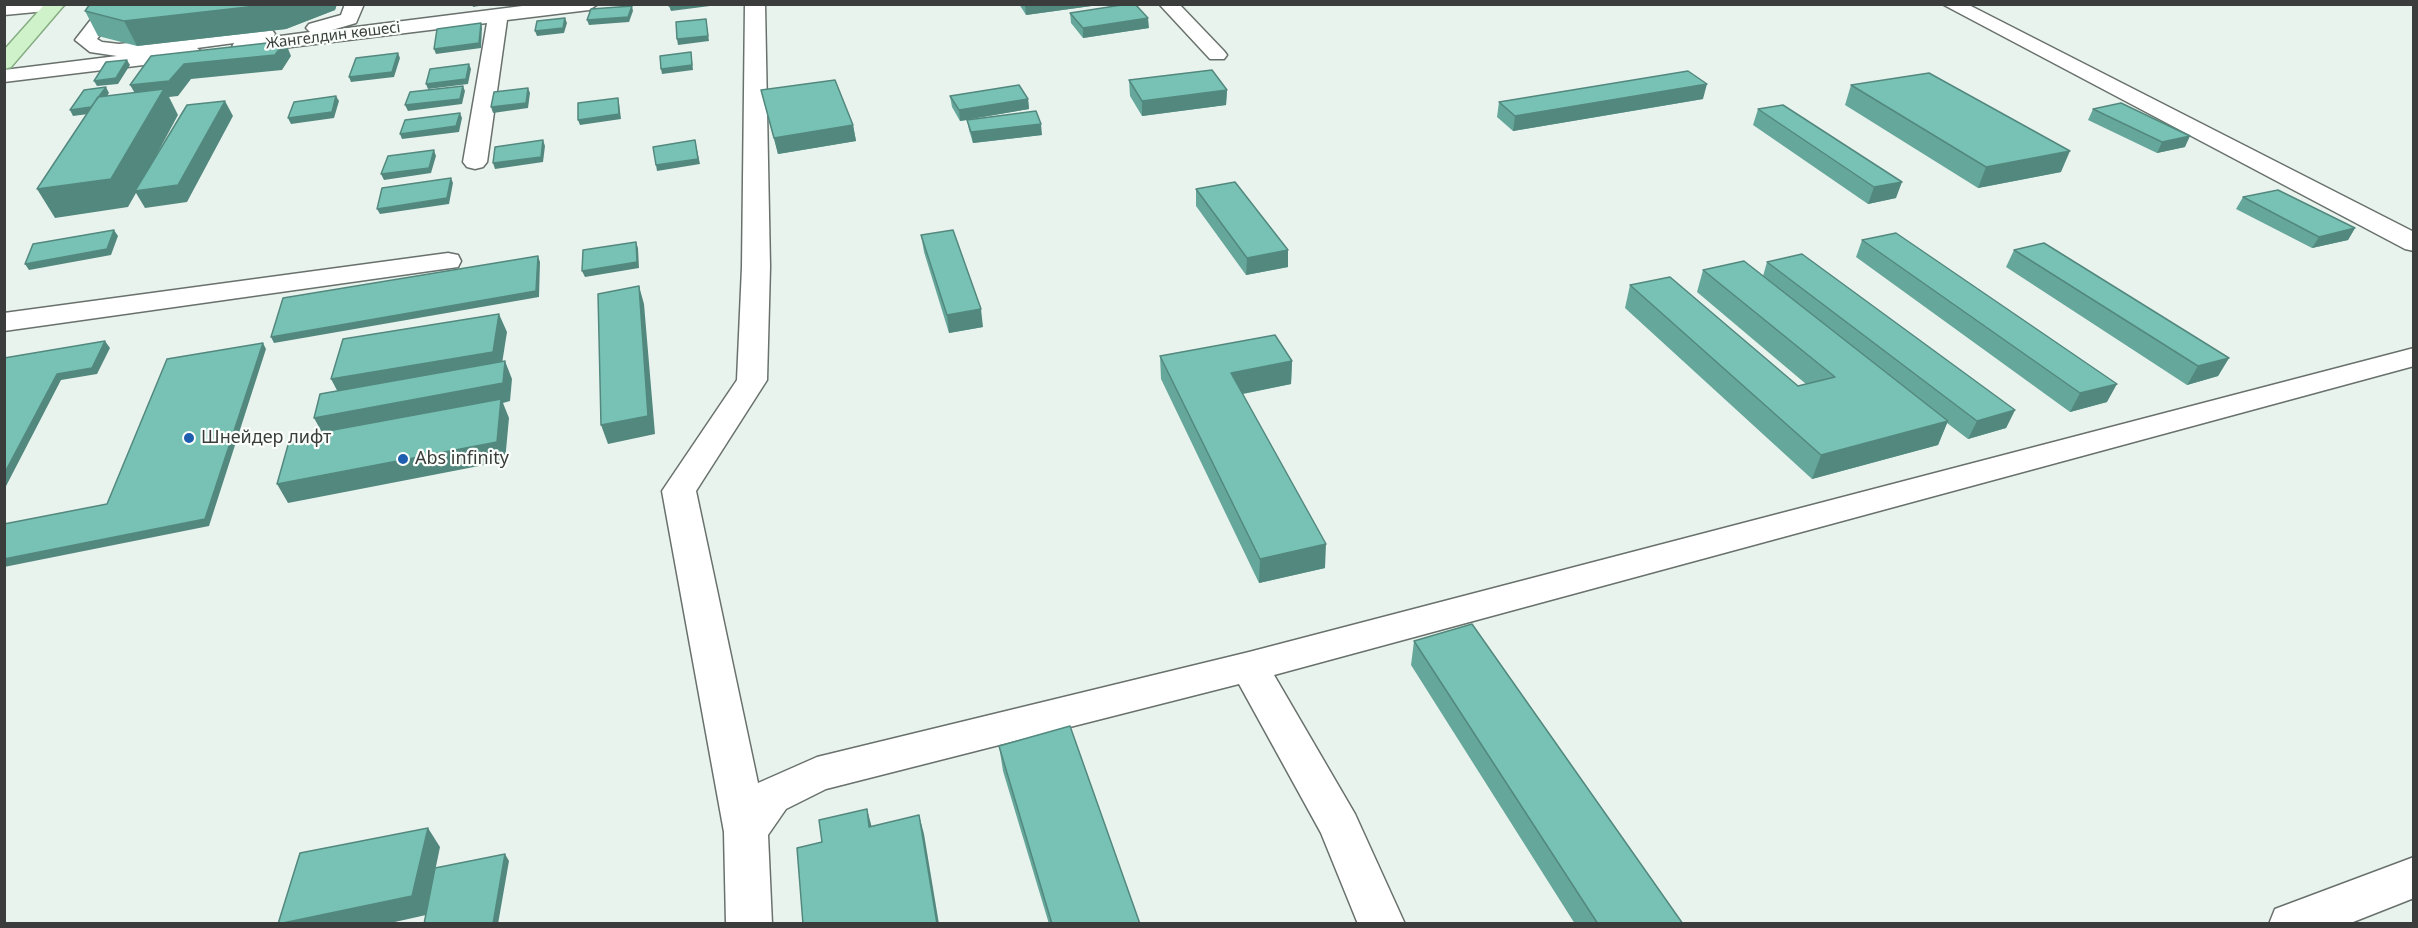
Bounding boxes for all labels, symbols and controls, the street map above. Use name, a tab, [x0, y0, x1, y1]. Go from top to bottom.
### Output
street label: Жангелдин көшесі	[265, 19, 401, 53]
place label: Шнейдер лифт	[201, 427, 331, 449]
marker: Шнейдер лифт	[182, 431, 196, 445]
place label: Abs infinity	[415, 448, 509, 470]
marker: Abs infinity	[396, 452, 410, 466]

